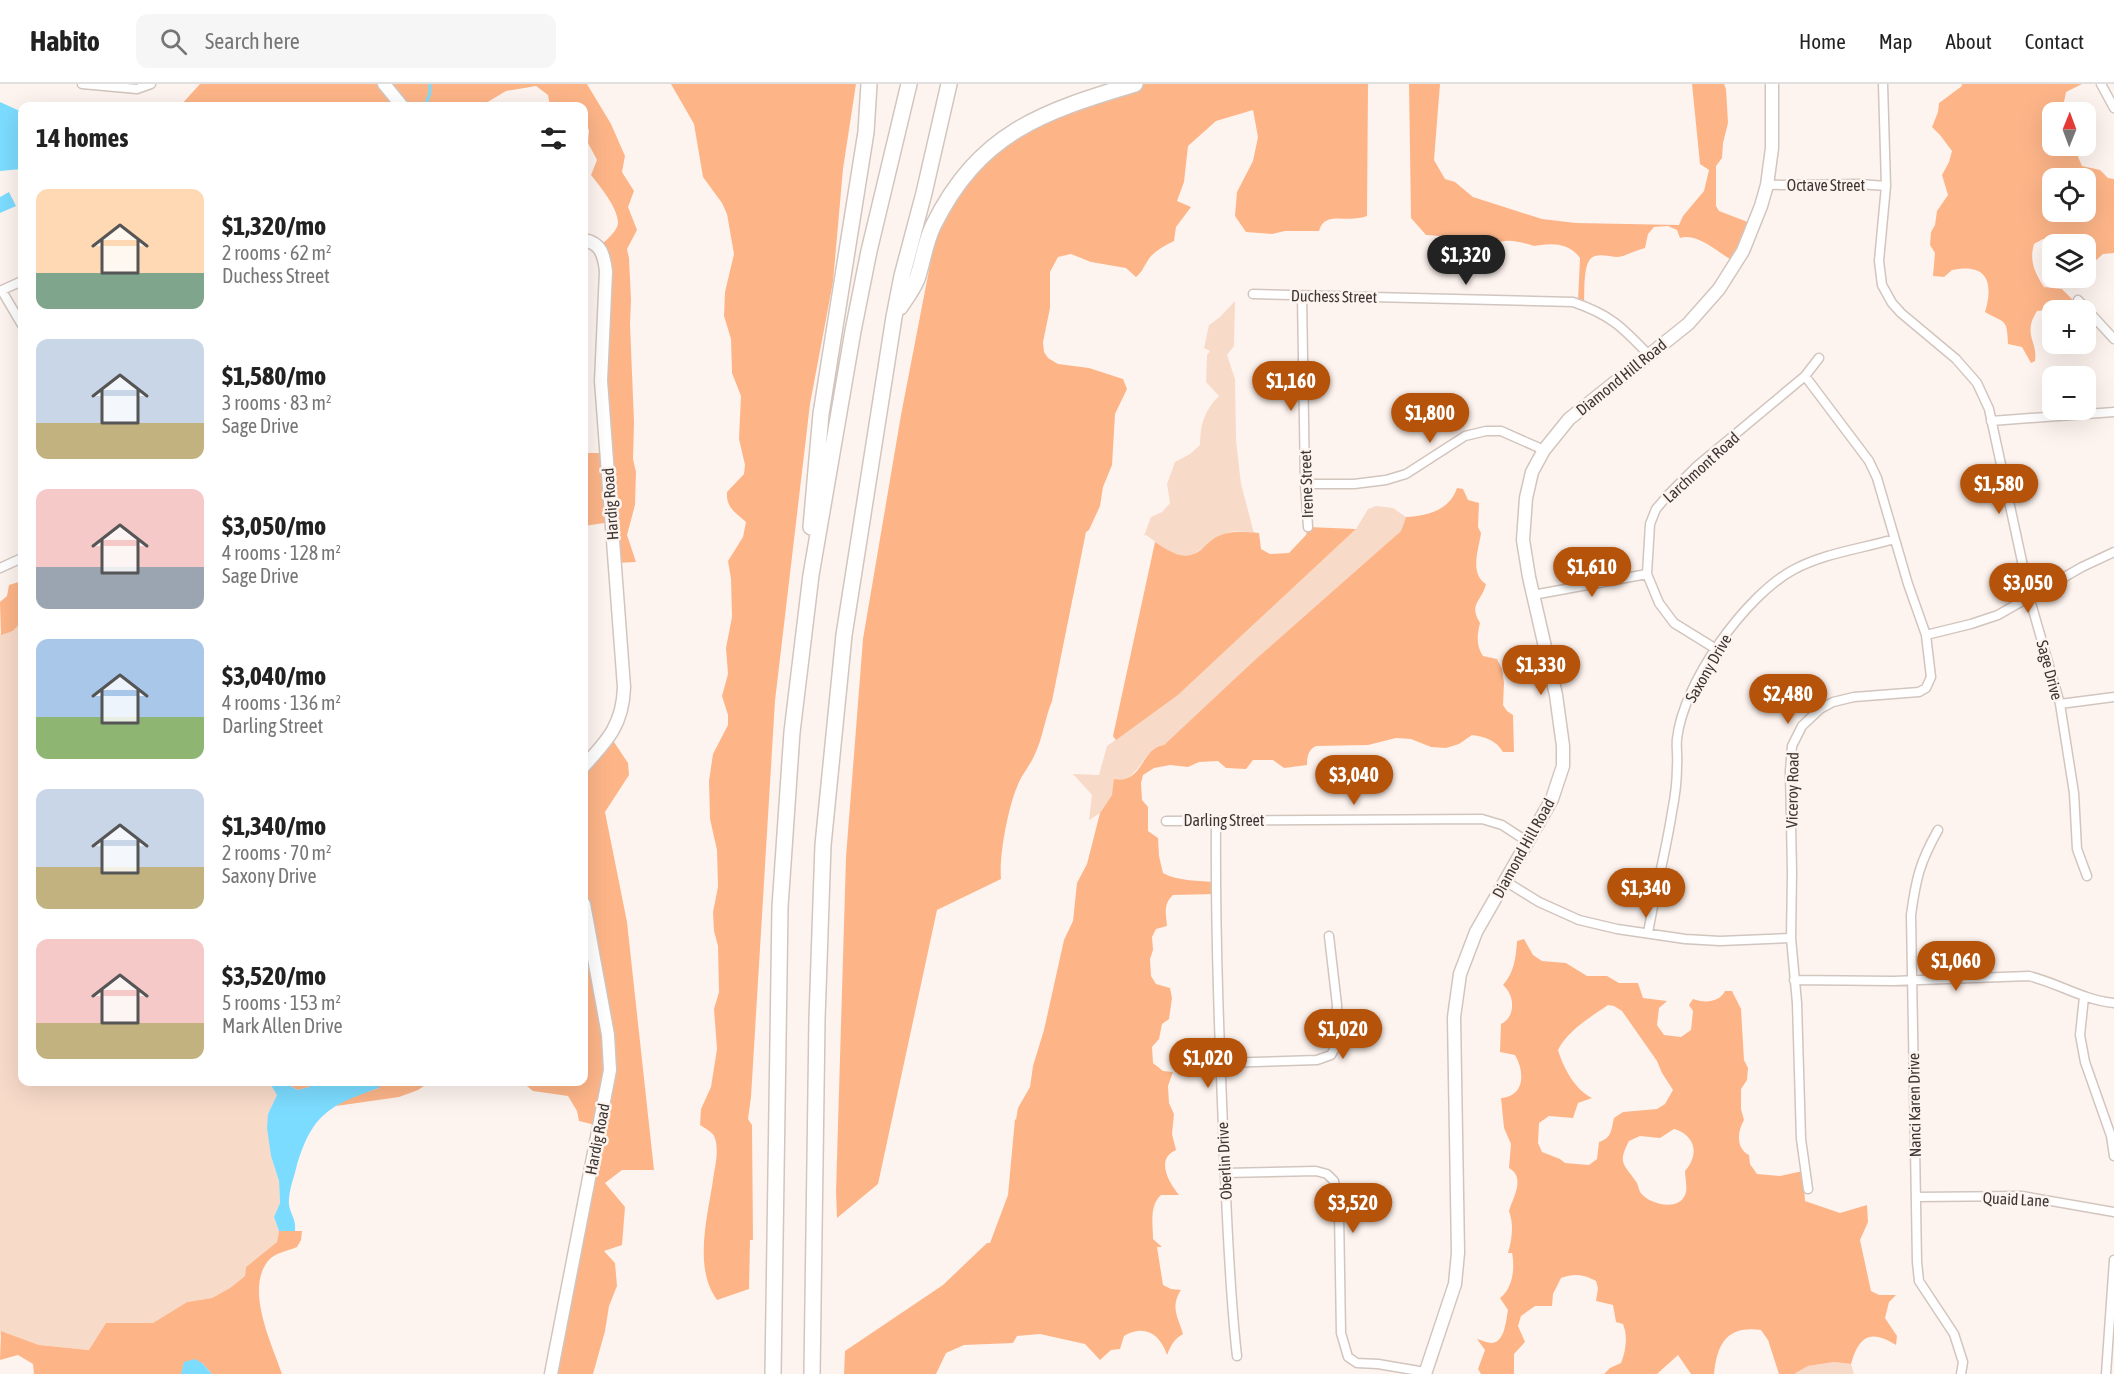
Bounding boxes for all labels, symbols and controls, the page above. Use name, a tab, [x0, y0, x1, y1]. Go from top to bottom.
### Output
search box	[136, 14, 556, 68]
text: Habito	[30, 25, 100, 57]
icon: search	[157, 25, 190, 58]
text: Search here	[205, 28, 300, 54]
text: Home	[1799, 29, 1846, 53]
text: Map	[1879, 29, 1913, 53]
text: About	[1946, 29, 1992, 53]
text: Contact	[2025, 29, 2084, 53]
north arrow	[2042, 102, 2096, 156]
map controls	[2042, 102, 2096, 420]
icon: filters	[537, 122, 570, 155]
text: 14 homes	[36, 123, 129, 153]
button: locate	[2042, 168, 2096, 222]
street label: Octave Street	[1787, 176, 1866, 194]
text: $1,320/mo	[222, 211, 326, 241]
icon: home	[84, 213, 156, 285]
button: layers	[2042, 234, 2096, 288]
pin: $1,320	[1417, 235, 1515, 286]
text: 2 rooms · 62 m²	[222, 241, 332, 264]
text: $1,320	[1441, 243, 1491, 266]
text: Duchess Street	[222, 264, 330, 287]
street label: Duchess Street	[1291, 286, 1378, 306]
button: +	[2042, 300, 2096, 354]
street label: Diamond Hill Road	[1572, 335, 1670, 419]
text: $1,580/mo	[222, 361, 326, 391]
pin: $1,160	[1242, 361, 1340, 412]
icon: home	[84, 363, 156, 435]
button: −	[2042, 366, 2096, 420]
text: $1,160	[1266, 369, 1316, 392]
text: 3 rooms · 83 m²	[222, 391, 332, 414]
pin: $1,800	[1381, 393, 1479, 444]
text: $1,800	[1405, 401, 1455, 424]
text: Sage Drive	[222, 414, 299, 437]
street label: Larchmont Road	[1659, 428, 1743, 506]
street label: Irene Street	[1296, 449, 1316, 518]
pin: $1,580	[1950, 464, 2048, 515]
street label: Hardig Road	[598, 467, 622, 541]
text: $1,580	[1974, 472, 2024, 495]
text: $3,050/mo	[222, 511, 326, 541]
icon: home	[84, 513, 156, 585]
text: 4 rooms · 128 m²	[222, 541, 341, 564]
pin: $1,610	[1543, 547, 1641, 598]
text: $1,610	[1567, 555, 1617, 578]
pin: $3,050	[1979, 563, 2077, 614]
text: Sage Drive	[222, 564, 299, 587]
text: $3,050	[2003, 571, 2053, 594]
street label: Saxony Drive	[1681, 631, 1736, 706]
street label: Sage Drive	[2032, 638, 2067, 702]
pin: $1,330	[1492, 645, 1590, 696]
text: $1,330	[1516, 653, 1566, 676]
text: $3,040/mo	[222, 661, 326, 691]
icon: home	[84, 663, 156, 735]
pin: $2,480	[1739, 674, 1837, 725]
text: $2,480	[1763, 682, 1813, 705]
text: 4 rooms · 136 m²	[222, 691, 341, 714]
text: Darling Street	[222, 714, 323, 737]
street label: Viceroy Road	[1782, 752, 1803, 828]
pin: $3,040	[1305, 755, 1403, 806]
text: $3,040	[1329, 763, 1379, 786]
street label: Diamond Hill Road	[1488, 795, 1558, 901]
text: $1,340/mo	[222, 811, 326, 841]
street label: Darling Street	[1184, 811, 1265, 830]
icon: home	[84, 813, 156, 885]
text: 2 rooms · 70 m²	[222, 841, 332, 864]
text: Saxony Drive	[222, 864, 316, 887]
pin: $1,340	[1597, 868, 1695, 919]
text: $1,340	[1621, 876, 1671, 899]
pin: $1,060	[1907, 941, 2005, 992]
text: $1,060	[1931, 949, 1981, 972]
text: $3,520/mo	[222, 961, 326, 991]
icon: home	[84, 963, 156, 1035]
text: 5 rooms · 153 m²	[222, 991, 341, 1014]
pin: $1,020	[1294, 1009, 1392, 1060]
text: Mark Allen Drive	[222, 1014, 343, 1037]
text: $1,020	[1318, 1017, 1368, 1040]
pin: $1,020	[1159, 1038, 1257, 1089]
text: $1,020	[1183, 1046, 1233, 1069]
street label: Nanci Karen Drive	[1904, 1053, 1924, 1157]
street label: Hardig Road	[581, 1102, 614, 1176]
street label: Oberlin Drive	[1213, 1122, 1235, 1200]
pin: $3,520	[1304, 1183, 1402, 1234]
street label: Quaid Lane	[1982, 1188, 2050, 1210]
text: $3,520	[1328, 1191, 1378, 1214]

